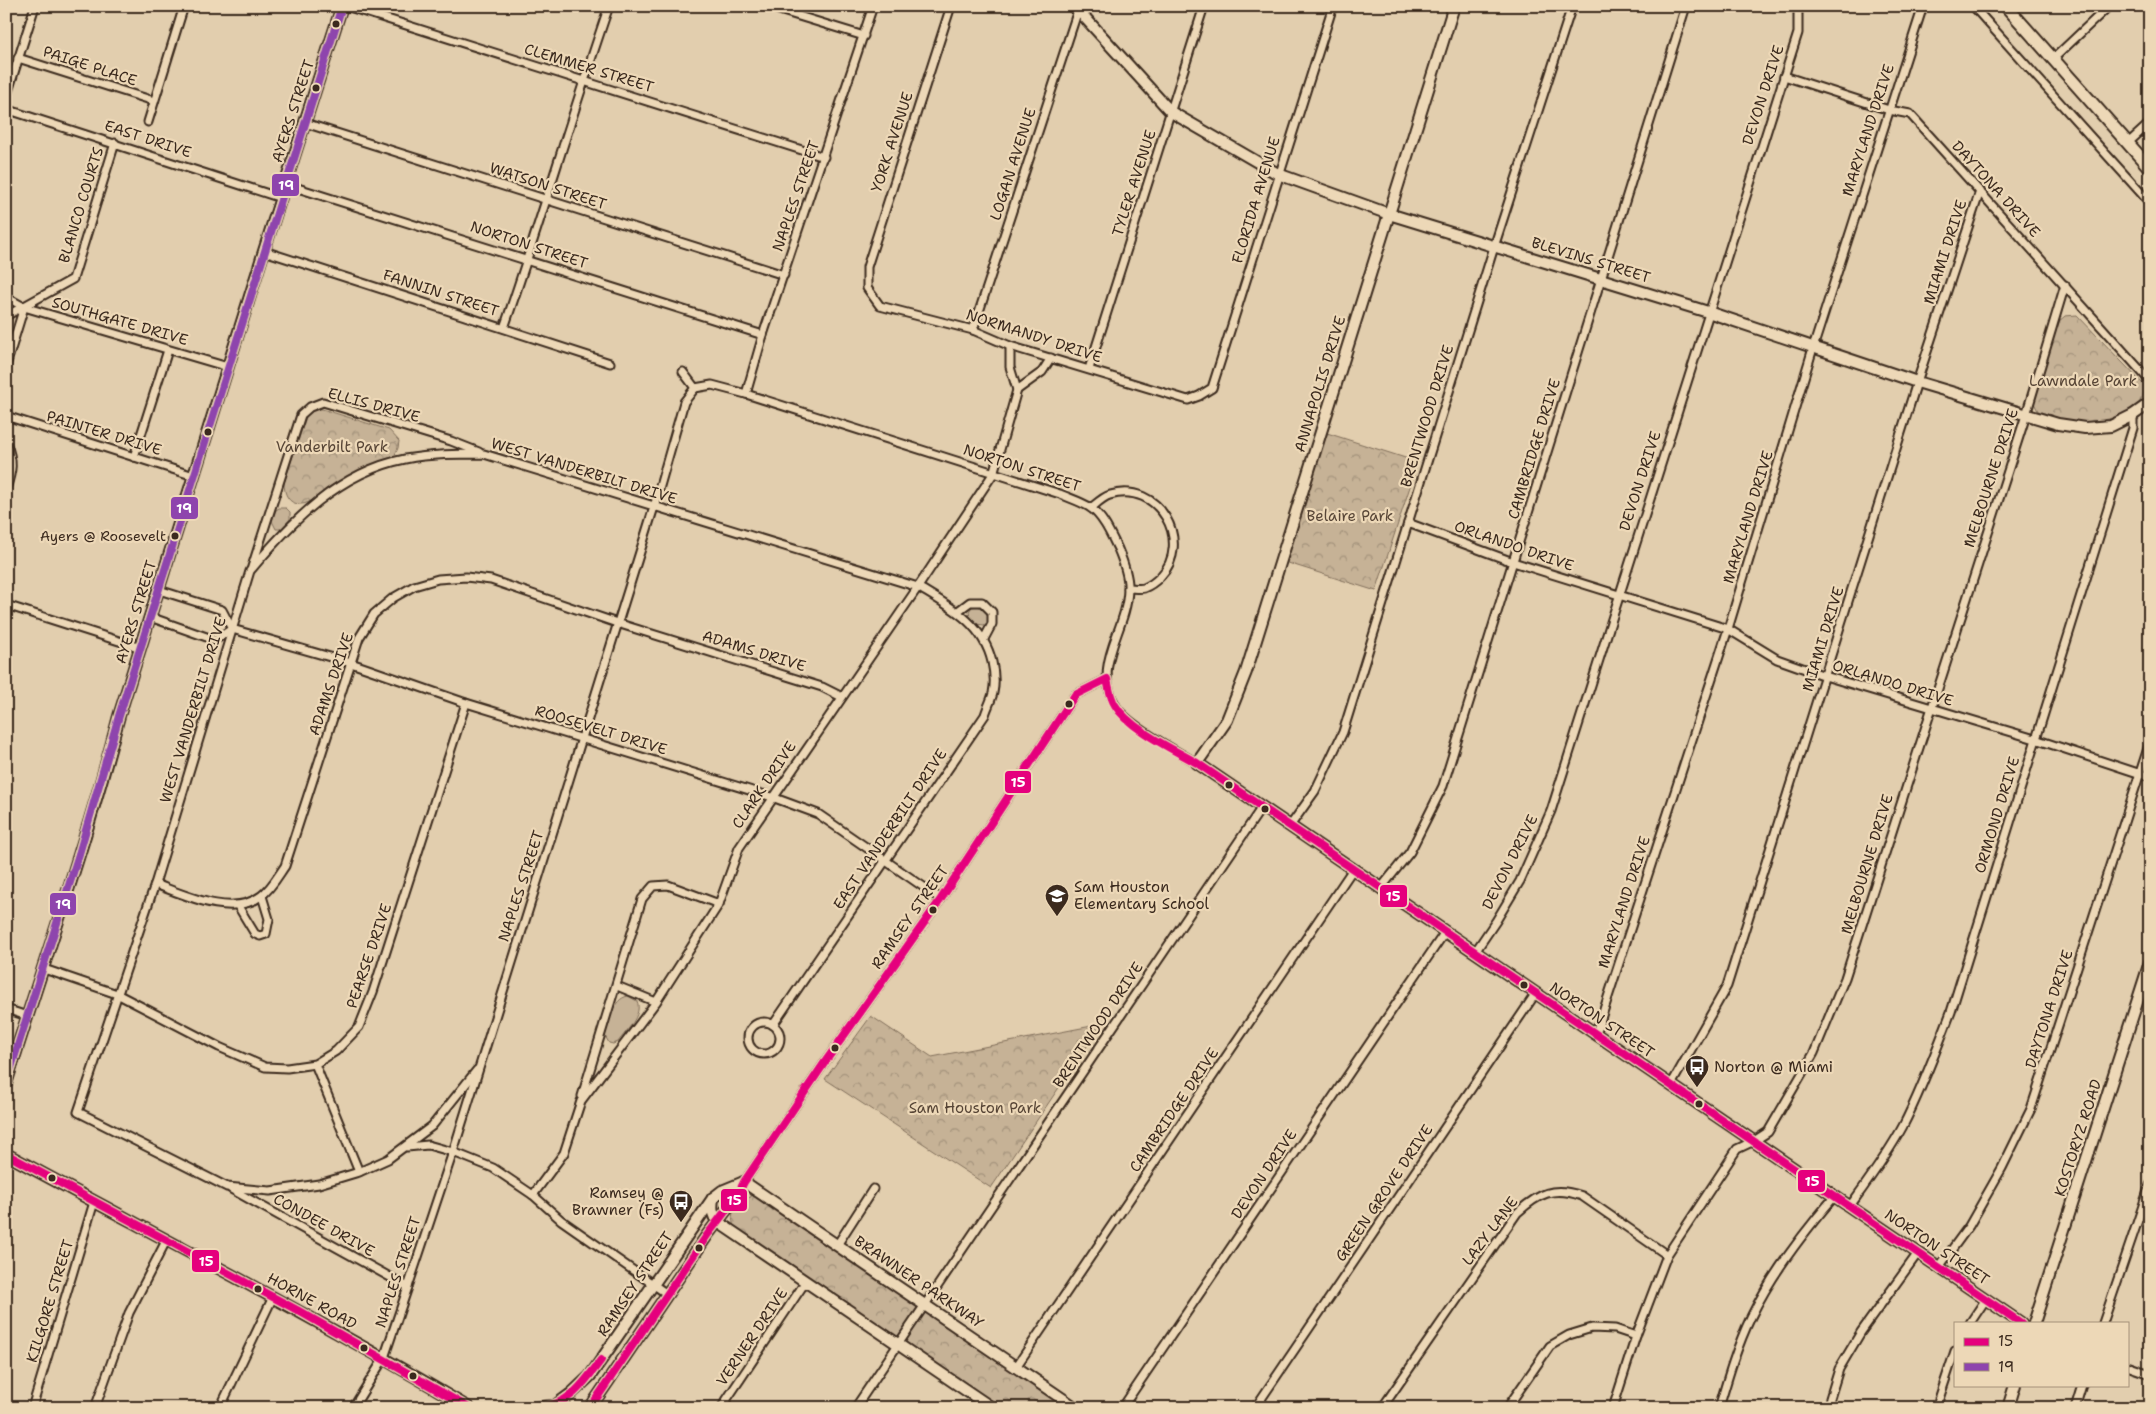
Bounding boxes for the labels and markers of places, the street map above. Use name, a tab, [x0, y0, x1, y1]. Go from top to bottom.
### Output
unlabelled marker	[331, 19, 341, 29]
unlabelled marker	[311, 83, 321, 93]
unlabelled marker	[203, 427, 213, 437]
place label: Ayers @ Roosevelt	[40, 527, 166, 545]
marker: Ayers @ Roosevelt	[170, 531, 180, 541]
unlabelled marker	[1064, 699, 1074, 709]
unlabelled marker	[1224, 780, 1234, 790]
unlabelled marker	[1260, 804, 1270, 814]
place label: Sam Houston Elementary School	[1074, 877, 1210, 914]
school or university icon: Sam Houston Elementary School	[1044, 883, 1070, 917]
unlabelled marker	[928, 905, 938, 915]
unlabelled marker	[1519, 980, 1529, 990]
unlabelled marker	[830, 1043, 840, 1053]
bus stop icon: Norton @ Miami	[1684, 1054, 1710, 1088]
place label: Norton @ Miami	[1714, 1057, 1833, 1077]
unlabelled marker	[1694, 1099, 1704, 1109]
unlabelled marker	[47, 1173, 57, 1183]
place label: Ramsey @ Brawner (Fs)	[572, 1183, 664, 1220]
bus stop icon: Ramsey @ Brawner (Fs)	[668, 1189, 694, 1223]
unlabelled marker	[694, 1243, 704, 1253]
unlabelled marker	[253, 1284, 263, 1294]
unlabelled marker	[359, 1343, 369, 1353]
unlabelled marker	[408, 1371, 418, 1381]

